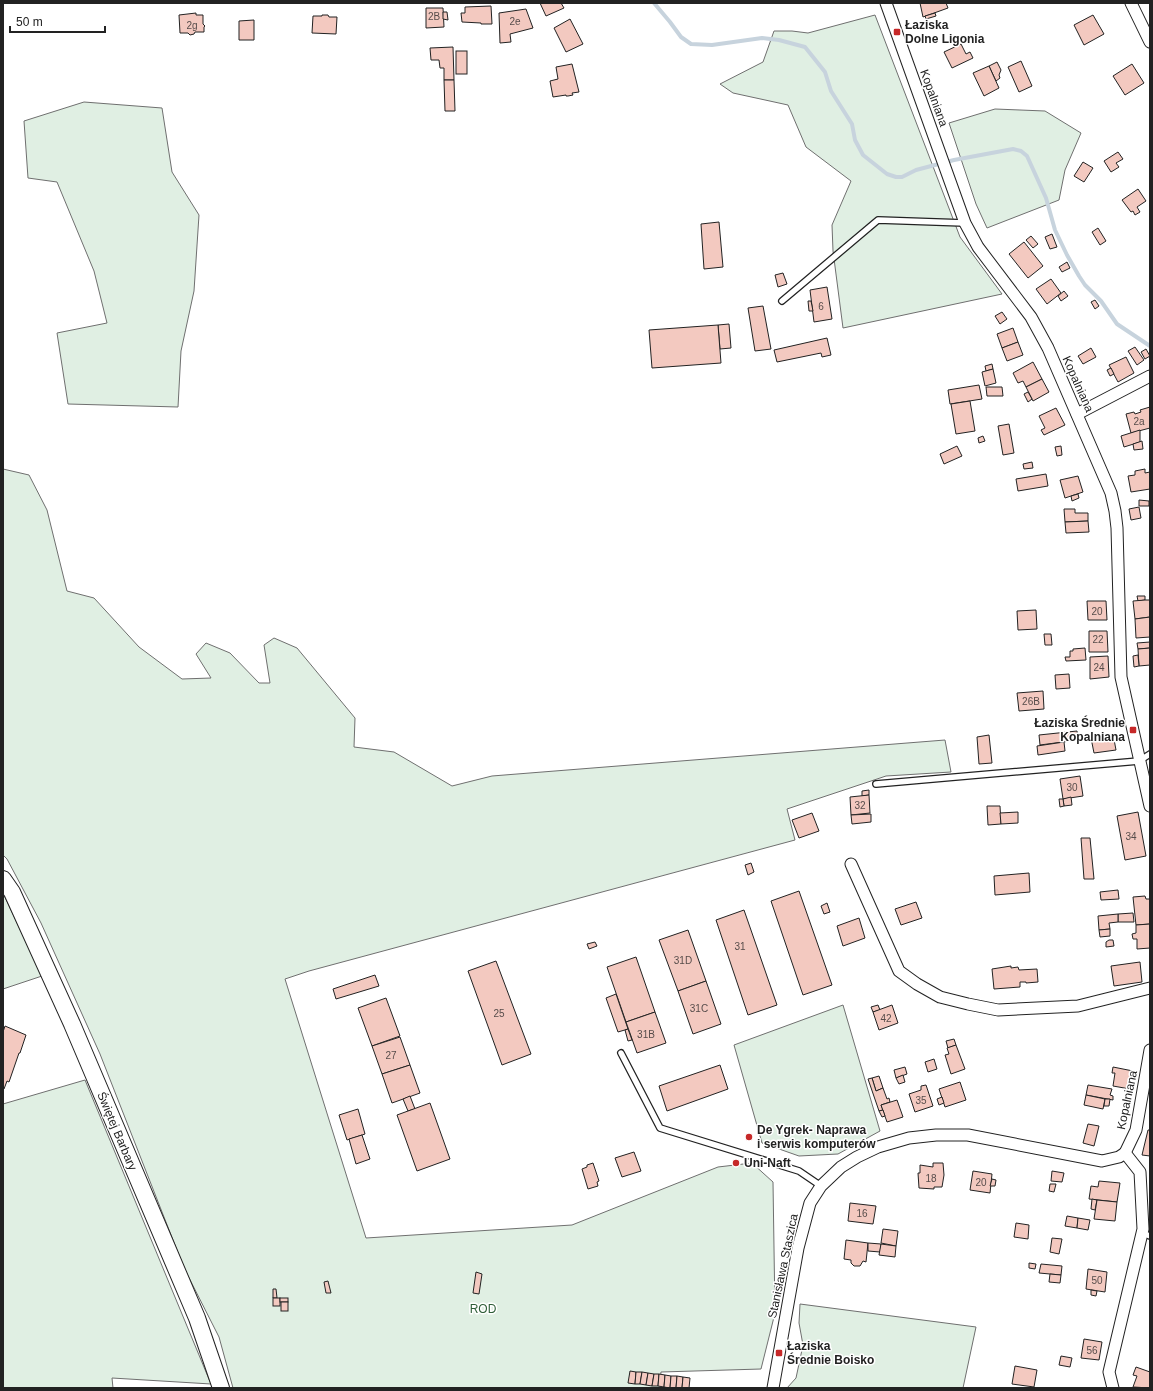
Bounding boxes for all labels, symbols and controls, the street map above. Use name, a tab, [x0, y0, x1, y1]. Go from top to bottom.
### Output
scale bar	[10, 8, 105, 34]
house number: 2B	[428, 11, 440, 22]
text: 50 m	[16, 15, 43, 29]
house number: 2e	[509, 16, 521, 27]
place label: Łaziska Dolne Ligonia	[905, 18, 985, 46]
house number: 2g	[186, 20, 198, 31]
marker: Łaziska Dolne Ligonia	[892, 27, 902, 37]
street label: Kopalniana	[917, 67, 951, 129]
house number: 6	[818, 301, 824, 312]
street label: Kopalniana	[1059, 354, 1097, 415]
house number: 2a	[1133, 416, 1145, 427]
house number: 20	[1091, 606, 1103, 617]
house number: 22	[1092, 634, 1104, 645]
house number: 24	[1093, 662, 1105, 673]
house number: 26B	[1022, 696, 1040, 707]
place label: Łaziska Średnie Kopalniana	[1034, 715, 1125, 744]
marker: Łaziska Średnie Kopalniana	[1128, 725, 1138, 735]
house number: 30	[1066, 782, 1078, 793]
house number: 32	[854, 800, 866, 811]
house number: 34	[1125, 831, 1137, 842]
house number: 31	[734, 941, 746, 952]
house number: 31D	[674, 955, 692, 966]
house number: 31C	[690, 1003, 708, 1014]
house number: 25	[493, 1008, 505, 1019]
house number: 42	[880, 1013, 892, 1024]
house number: 31B	[637, 1029, 655, 1040]
house number: 27	[385, 1050, 397, 1061]
street label: Kopalniana	[1114, 1069, 1140, 1131]
street label: Świętej Barbary	[94, 1089, 141, 1172]
house number: 35	[915, 1095, 927, 1106]
place label: De Ygrek- Naprawa i serwis komputerów	[757, 1123, 876, 1151]
marker: De Ygrek- Naprawa i serwis komputerów	[744, 1132, 754, 1142]
place label: Uni-Naft	[744, 1156, 791, 1170]
marker: Uni-Naft	[731, 1158, 741, 1168]
house number: 18	[925, 1173, 937, 1184]
house number: 20	[975, 1177, 987, 1188]
house number: 16	[856, 1208, 868, 1219]
street label: Stanisława Staszica	[765, 1212, 801, 1320]
house number: 50	[1091, 1275, 1103, 1286]
park label: ROD	[470, 1302, 497, 1316]
place label: Łaziska Średnie Boisko	[787, 1339, 874, 1367]
house number: 56	[1086, 1345, 1098, 1356]
marker: Łaziska Średnie Boisko	[774, 1348, 784, 1358]

